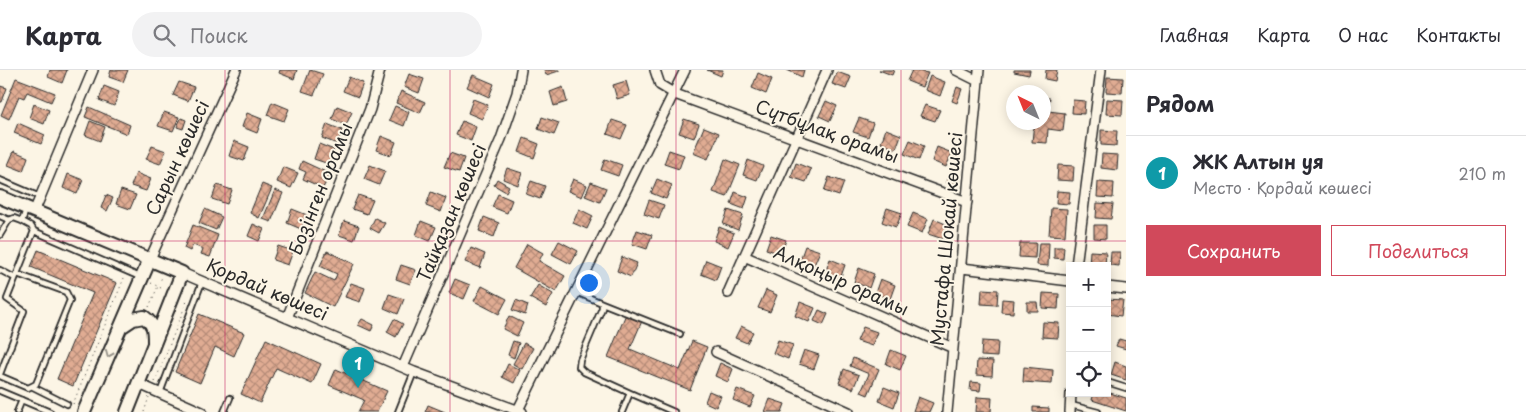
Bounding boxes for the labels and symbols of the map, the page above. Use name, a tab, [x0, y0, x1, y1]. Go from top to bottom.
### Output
north arrow	[1006, 85, 1051, 130]
street label: Cүтбұлақ орамы	[752, 92, 903, 169]
street label: Сарын көшесі	[138, 95, 215, 220]
street label: Бозінген орамы	[281, 118, 358, 259]
street label: Мустафа Шокай көшесі	[923, 131, 968, 347]
street label: Тайқазан көшесі	[409, 139, 492, 286]
street label: Алқоңыр орамы	[770, 238, 913, 322]
street label: Қордай көшесі	[202, 251, 333, 327]
your location	[576, 270, 602, 296]
pin: 1	[342, 347, 374, 388]
one-way arrow	[104, 349, 115, 358]

